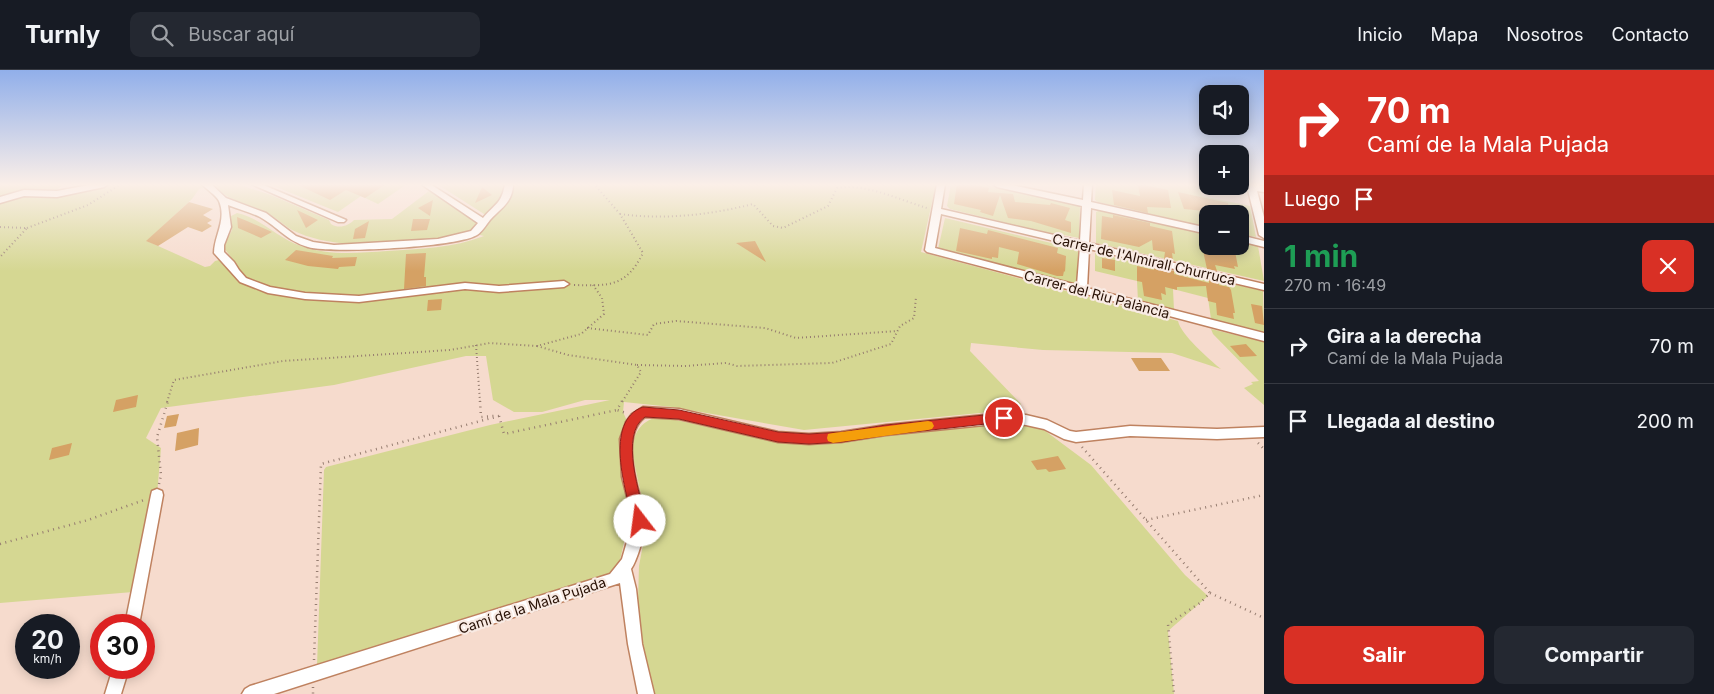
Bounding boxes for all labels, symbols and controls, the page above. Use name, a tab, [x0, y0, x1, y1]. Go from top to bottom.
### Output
search box	[130, 12, 480, 57]
text: Turnly	[25, 20, 100, 49]
icon: search	[148, 21, 176, 49]
text: Buscar aquí	[188, 23, 294, 46]
text: Inicio	[1357, 24, 1403, 45]
text: Mapa	[1431, 24, 1478, 45]
text: Nosotros	[1506, 24, 1584, 45]
text: Contacto	[1612, 24, 1689, 45]
map controls	[1199, 85, 1249, 255]
button: sound	[1199, 85, 1249, 135]
text: 70 m	[1367, 89, 1451, 131]
icon: right	[1284, 90, 1349, 155]
text: Camí de la Mala Pujada	[1367, 131, 1609, 157]
button: +	[1199, 145, 1249, 195]
icon: arrive	[1350, 185, 1378, 213]
text: Luego	[1284, 188, 1340, 211]
button: −	[1199, 205, 1249, 255]
street label: Carrer de l'Almirall Churruca	[1051, 230, 1237, 288]
text: 1 min	[1284, 238, 1358, 274]
button: close	[1642, 240, 1694, 292]
street label: Carrer del Riu Palància	[1022, 266, 1172, 322]
text: 270 m · 16:49	[1284, 275, 1386, 295]
text: Gira a la derecha	[1327, 325, 1482, 348]
icon: right	[1284, 332, 1312, 360]
text: 70 m	[1650, 335, 1694, 358]
text: Camí de la Mala Pujada	[1327, 348, 1503, 368]
pin	[983, 397, 1025, 439]
icon: arrive	[990, 404, 1018, 432]
icon: arrive	[1284, 407, 1312, 435]
text: Llegada al destino	[1327, 410, 1495, 433]
text: 200 m	[1636, 410, 1694, 433]
position arrow	[613, 494, 665, 546]
street label: Camí de la Mala Pujada	[456, 573, 608, 637]
speed limit sign: 30	[90, 614, 155, 679]
text: 20	[31, 625, 64, 655]
button: Salir	[1284, 626, 1484, 684]
button: Compartir	[1494, 626, 1694, 684]
text: km/h	[33, 651, 62, 666]

